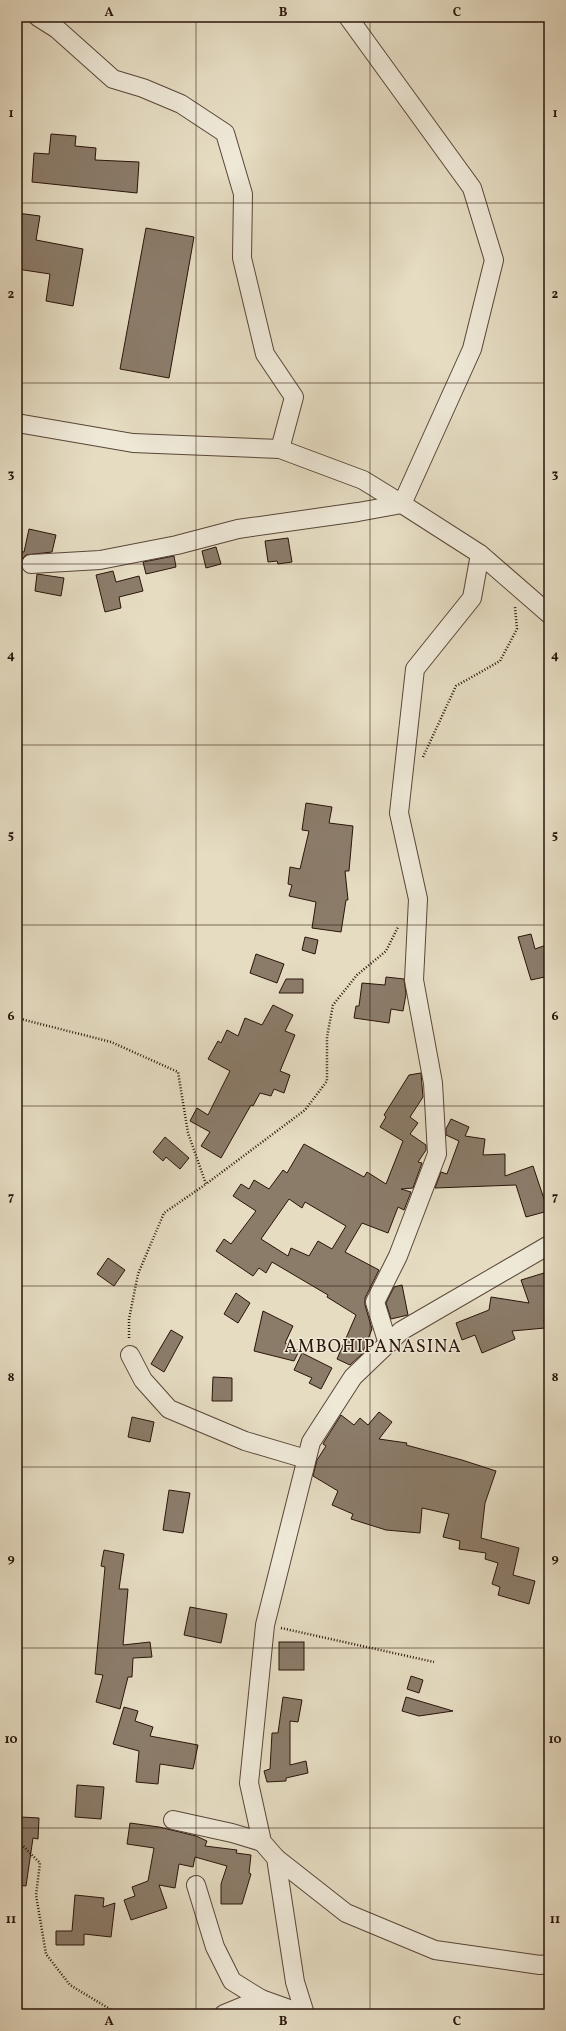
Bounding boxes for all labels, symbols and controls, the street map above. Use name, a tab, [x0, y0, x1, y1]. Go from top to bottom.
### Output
text: A	[104, 4, 114, 22]
text: B	[279, 4, 288, 22]
text: C	[453, 4, 461, 22]
text: 1	[8, 105, 14, 123]
text: 1	[552, 105, 558, 123]
text: 2	[8, 286, 15, 304]
text: 2	[552, 286, 559, 304]
text: 3	[8, 466, 15, 484]
text: 3	[552, 466, 559, 484]
text: 4	[7, 647, 15, 665]
text: 4	[551, 647, 559, 665]
text: 5	[8, 827, 14, 845]
text: 5	[552, 827, 558, 845]
text: 6	[7, 1008, 15, 1026]
text: 6	[551, 1008, 559, 1026]
text: 7	[8, 1189, 14, 1207]
text: 7	[552, 1189, 558, 1207]
district label: AMBOHIPANASINA	[284, 1335, 462, 1360]
text: 8	[7, 1369, 15, 1387]
text: 8	[551, 1369, 559, 1387]
text: 9	[7, 1550, 15, 1568]
text: 9	[551, 1550, 559, 1568]
text: 10	[4, 1731, 18, 1749]
text: 10	[548, 1731, 562, 1749]
text: 11	[6, 1911, 16, 1929]
text: 11	[550, 1911, 560, 1929]
text: A	[104, 2013, 114, 2031]
text: B	[279, 2013, 288, 2031]
text: C	[453, 2013, 461, 2031]

